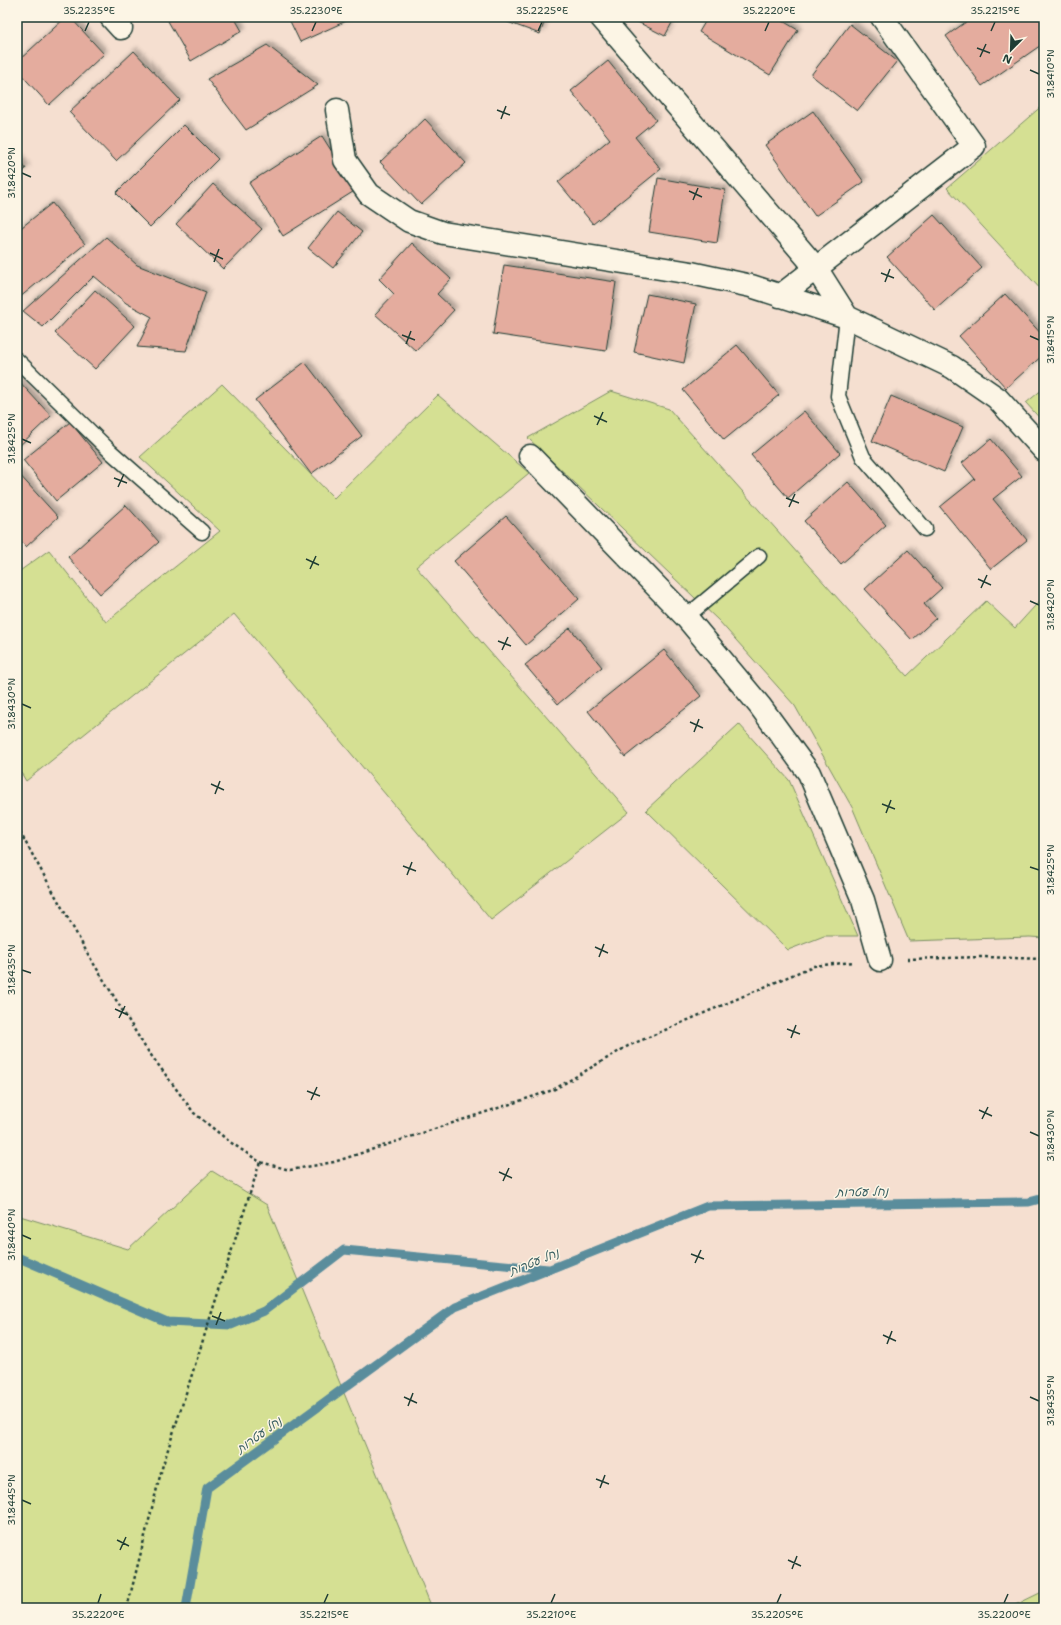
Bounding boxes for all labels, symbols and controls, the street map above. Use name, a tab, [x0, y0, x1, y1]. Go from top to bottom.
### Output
text: 35.2235°E	[63, 4, 115, 17]
text: 35.2230°E	[289, 4, 343, 17]
text: 35.2225°E	[516, 4, 568, 17]
text: 35.2220°E	[742, 4, 796, 17]
text: 35.2215°E	[970, 4, 1020, 17]
north arrow	[991, 30, 1031, 70]
text: 31.8410°N	[1044, 49, 1057, 99]
text: N	[1000, 50, 1014, 67]
text: 31.8420°N	[5, 147, 18, 199]
text: 31.8415°N	[1044, 316, 1057, 364]
text: 31.8425°N	[5, 413, 18, 465]
text: 31.8420°N	[1044, 579, 1057, 631]
text: 31.8430°N	[5, 678, 18, 730]
text: 31.8425°N	[1044, 844, 1057, 896]
text: 31.8435°N	[5, 944, 18, 996]
text: 31.8430°N	[1044, 1110, 1057, 1162]
water label: נחל עטרות	[835, 1184, 890, 1200]
text: 31.8440°N	[5, 1209, 18, 1261]
water label: נחל עטרות	[506, 1244, 563, 1280]
text: 31.8435°N	[1044, 1375, 1057, 1427]
water label: נחל עטרות	[232, 1412, 286, 1457]
text: 31.8445°N	[5, 1474, 18, 1526]
text: 35.2220°E	[71, 1608, 125, 1621]
text: 35.2215°E	[299, 1608, 349, 1621]
text: 35.2210°E	[526, 1608, 576, 1621]
text: 35.2205°E	[751, 1608, 803, 1621]
text: 35.2200°E	[977, 1608, 1031, 1621]

